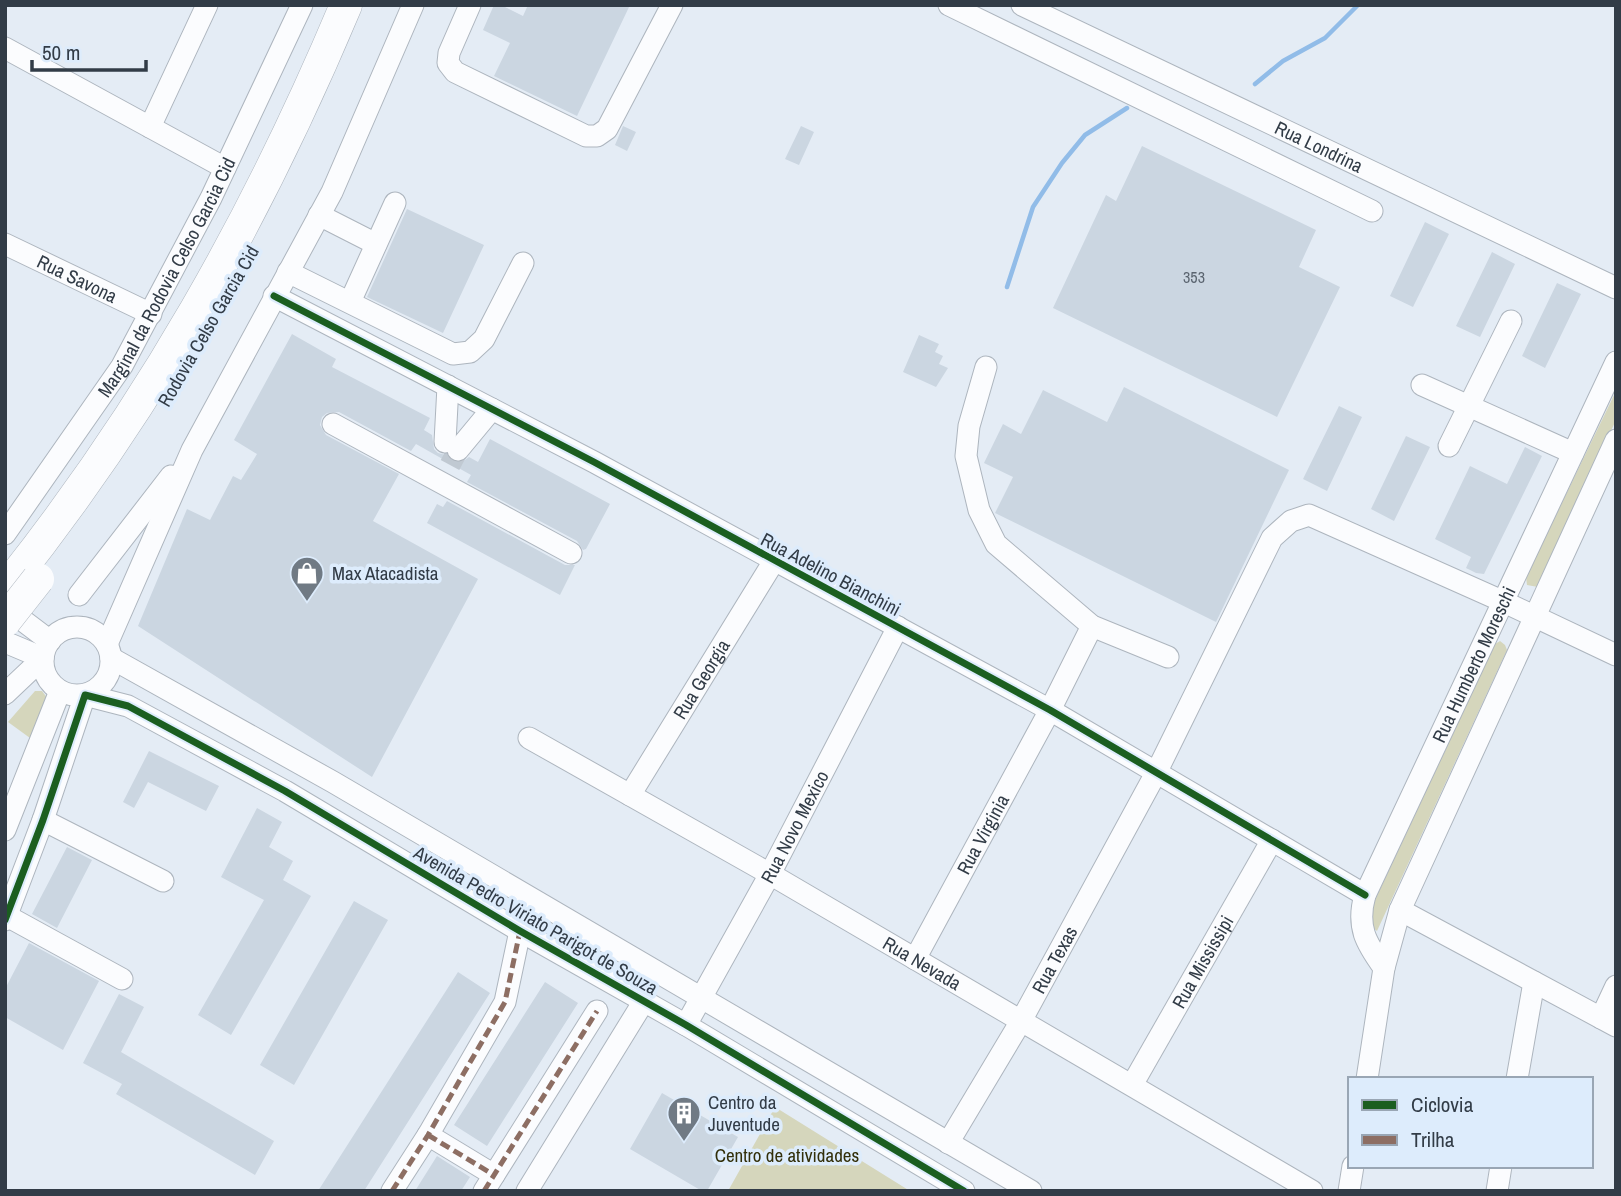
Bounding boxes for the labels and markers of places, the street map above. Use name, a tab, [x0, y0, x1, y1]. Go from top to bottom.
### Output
shop icon: Max Atacadista	[288, 554, 326, 603]
place label: Max Atacadista	[332, 560, 439, 586]
place label: Centro da Juventude	[708, 1089, 780, 1137]
building icon: Centro da Juventude	[665, 1094, 703, 1143]

